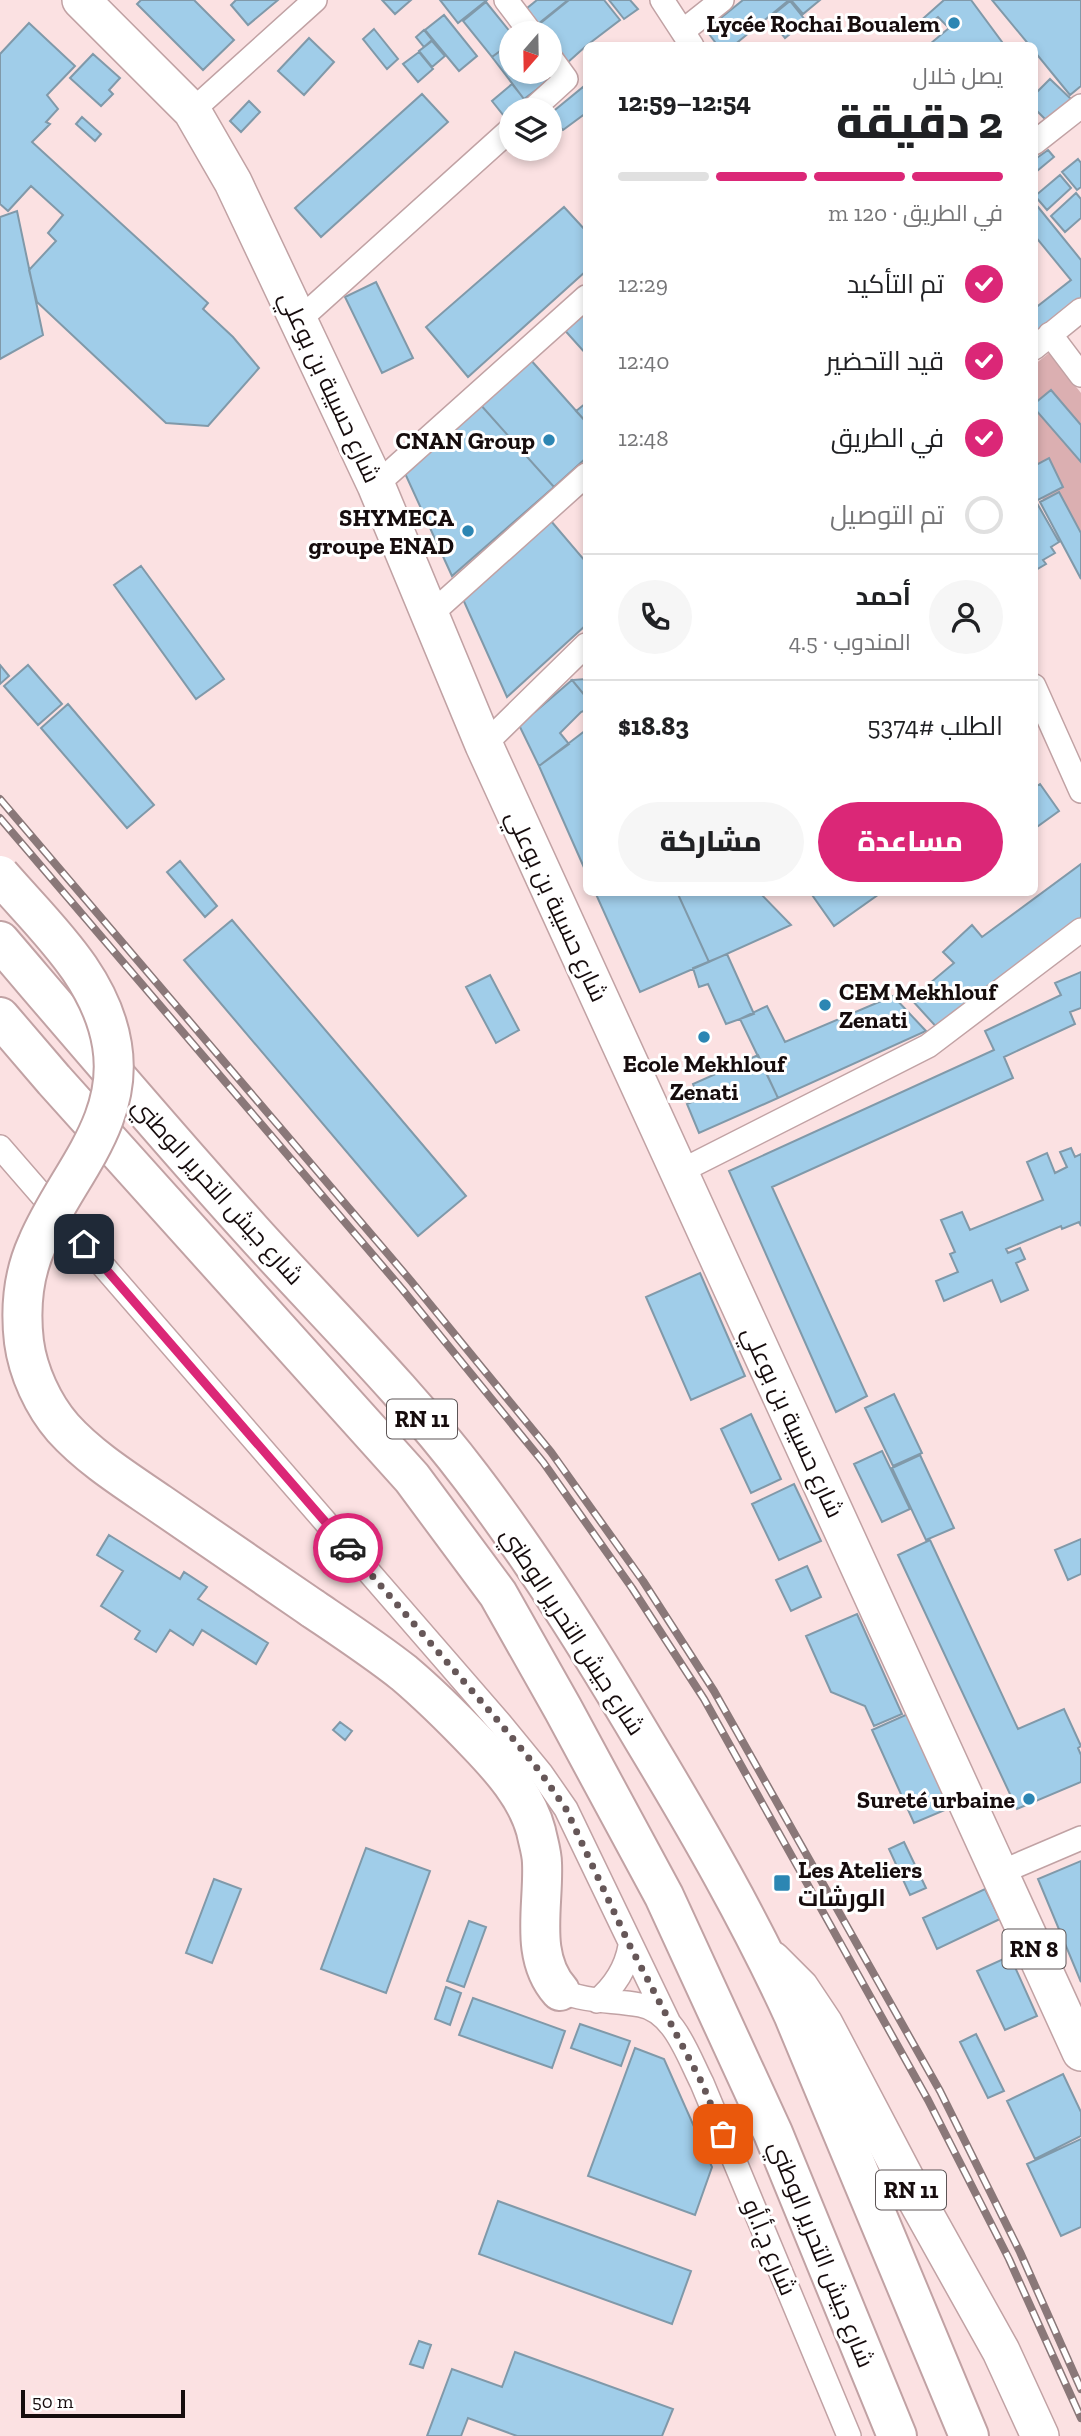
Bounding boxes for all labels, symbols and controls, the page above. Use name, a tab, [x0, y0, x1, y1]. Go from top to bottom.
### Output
place label: Lycée Rochai Boualem	[706, 9, 940, 38]
marker: Lycée Rochai Boualem	[946, 15, 962, 31]
north arrow	[499, 21, 562, 84]
map controls	[499, 21, 562, 161]
text: يصل خلال	[912, 62, 1003, 90]
text: 12:54–12:59	[618, 86, 751, 118]
text: 2 دقيقة	[836, 95, 1003, 150]
button: layers	[499, 98, 562, 161]
text: في الطريق · 120 m	[828, 199, 1003, 227]
icon: check	[965, 265, 1003, 303]
text: تم التأكيد	[847, 268, 944, 300]
text: 12:29	[618, 270, 668, 298]
street label: شارع حسيبة بن بوعلي	[268, 287, 387, 489]
icon: check	[965, 342, 1003, 380]
text: قيد التحضير	[826, 345, 944, 377]
text: 12:40	[618, 347, 670, 375]
icon: check	[965, 419, 1003, 457]
text: في الطريق	[831, 422, 944, 454]
text: 12:48	[618, 424, 669, 452]
place label: CNAN Group	[396, 426, 535, 455]
marker: CNAN Group	[541, 432, 557, 448]
text: تم التوصيل	[830, 499, 944, 531]
place label: SHYMECA groupe ENAD	[308, 503, 455, 560]
marker: SHYMECA groupe ENAD	[460, 523, 476, 539]
button: phone	[618, 580, 692, 654]
text: أحمد	[855, 580, 911, 612]
button: person	[929, 580, 1003, 654]
text: المندوب · 4.5	[789, 628, 911, 656]
text: $18.83	[618, 710, 689, 742]
text: الطلب #5374	[867, 710, 1003, 742]
button: مشاركة	[618, 802, 804, 882]
button: مساعدة	[818, 802, 1003, 882]
street label: شارع حسيبة بن بوعلي	[495, 806, 614, 1008]
place label: CEM Mekhlouf Zenati	[839, 977, 999, 1034]
marker: CEM Mekhlouf Zenati	[817, 997, 833, 1013]
marker: Ecole Mekhlouf Zenati	[696, 1029, 712, 1045]
place label: Ecole Mekhlouf Zenati	[623, 1049, 788, 1106]
street label: شارع جيش التحرير الوطني	[123, 1091, 310, 1294]
pin	[54, 1214, 114, 1274]
icon: home	[65, 1225, 103, 1263]
street label: شارع حسيبة بن بوعلي	[731, 1322, 850, 1524]
road number: RN 11	[387, 1400, 457, 1438]
courier	[313, 1513, 383, 1583]
street label: شارع جيش التحرير الوطني	[491, 1522, 651, 1743]
icon: car	[329, 1529, 367, 1567]
place label: Sureté urbaine	[857, 1785, 1015, 1814]
marker: Sureté urbaine	[1021, 1791, 1037, 1807]
place label: Les Ateliers الورشات	[798, 1855, 922, 1912]
marker: Les Ateliers الورشات	[772, 1873, 792, 1893]
road number: RN 8	[1002, 1930, 1066, 1968]
pin	[693, 2104, 753, 2164]
icon: bag	[704, 2115, 742, 2153]
street label: شارع جيش التحرير الوطني	[759, 2136, 881, 2373]
road number: RN 11	[876, 2170, 946, 2210]
street label: شارع ج.أ.أو	[735, 2194, 804, 2300]
scale bar	[21, 2387, 186, 2419]
text: 50 m	[32, 2390, 73, 2413]

